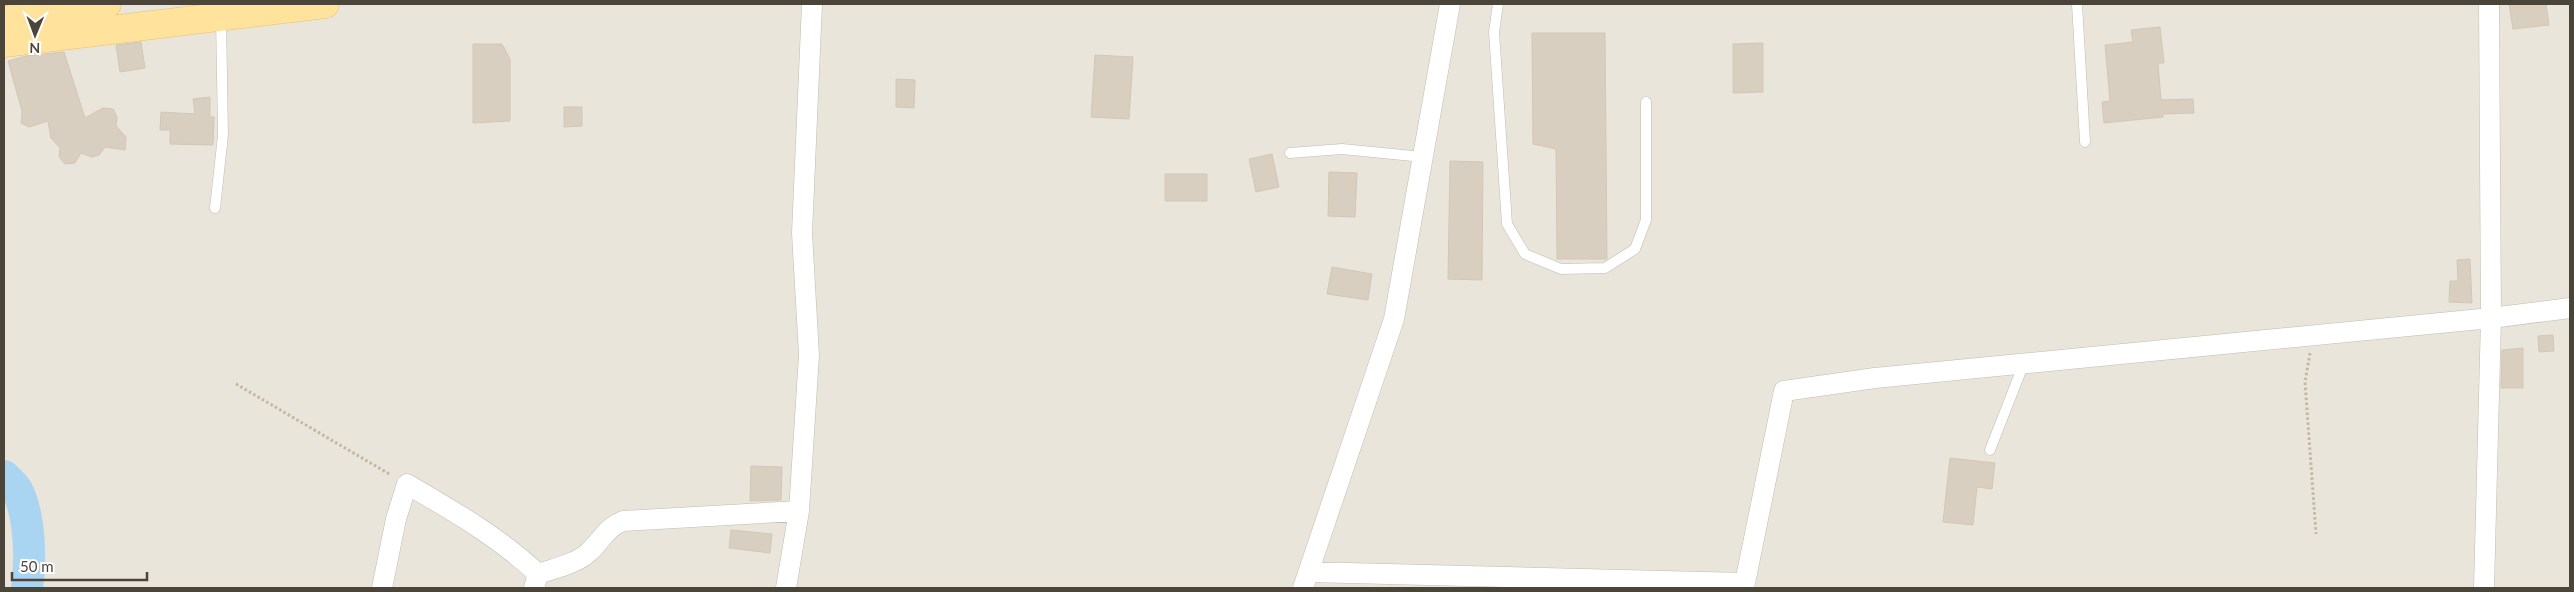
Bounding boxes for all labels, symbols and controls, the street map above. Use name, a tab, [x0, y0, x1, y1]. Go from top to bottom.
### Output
north arrow	[10, 10, 60, 60]
text: N	[29, 40, 40, 57]
scale bar	[12, 550, 148, 582]
text: 50 m	[20, 557, 54, 575]

